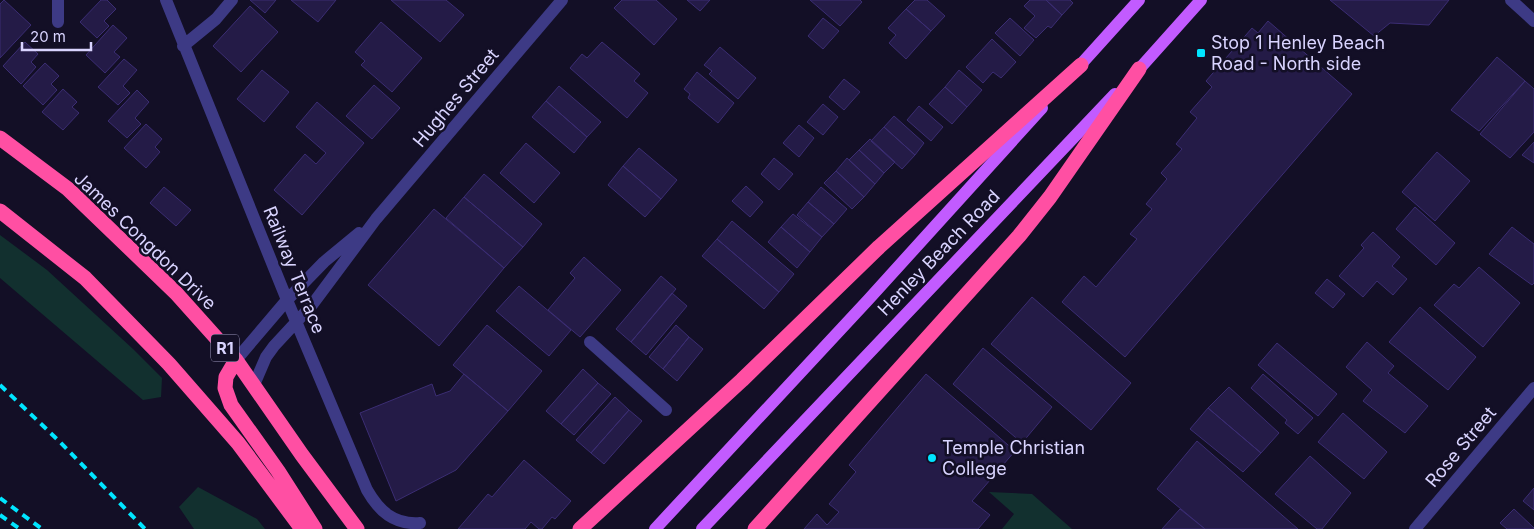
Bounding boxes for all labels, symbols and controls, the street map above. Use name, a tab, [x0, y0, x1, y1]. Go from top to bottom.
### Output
scale bar	[22, 20, 91, 52]
text: 20 m	[30, 27, 66, 46]
place label: Stop 1 Henley Beach Road - North side	[1211, 32, 1385, 74]
street label: Hughes Street	[409, 44, 503, 151]
marker: Stop 1 Henley Beach Road - North side	[1195, 47, 1207, 59]
street label: James Congdon Drive	[70, 167, 221, 314]
street label: Henley Beach Road	[873, 186, 1004, 320]
street label: Railway Terrace	[259, 203, 330, 337]
road number: R1	[211, 334, 239, 362]
street label: Rose Street	[1421, 402, 1500, 491]
place label: Temple Christian College	[942, 437, 1085, 479]
marker: Temple Christian College	[926, 452, 938, 464]

